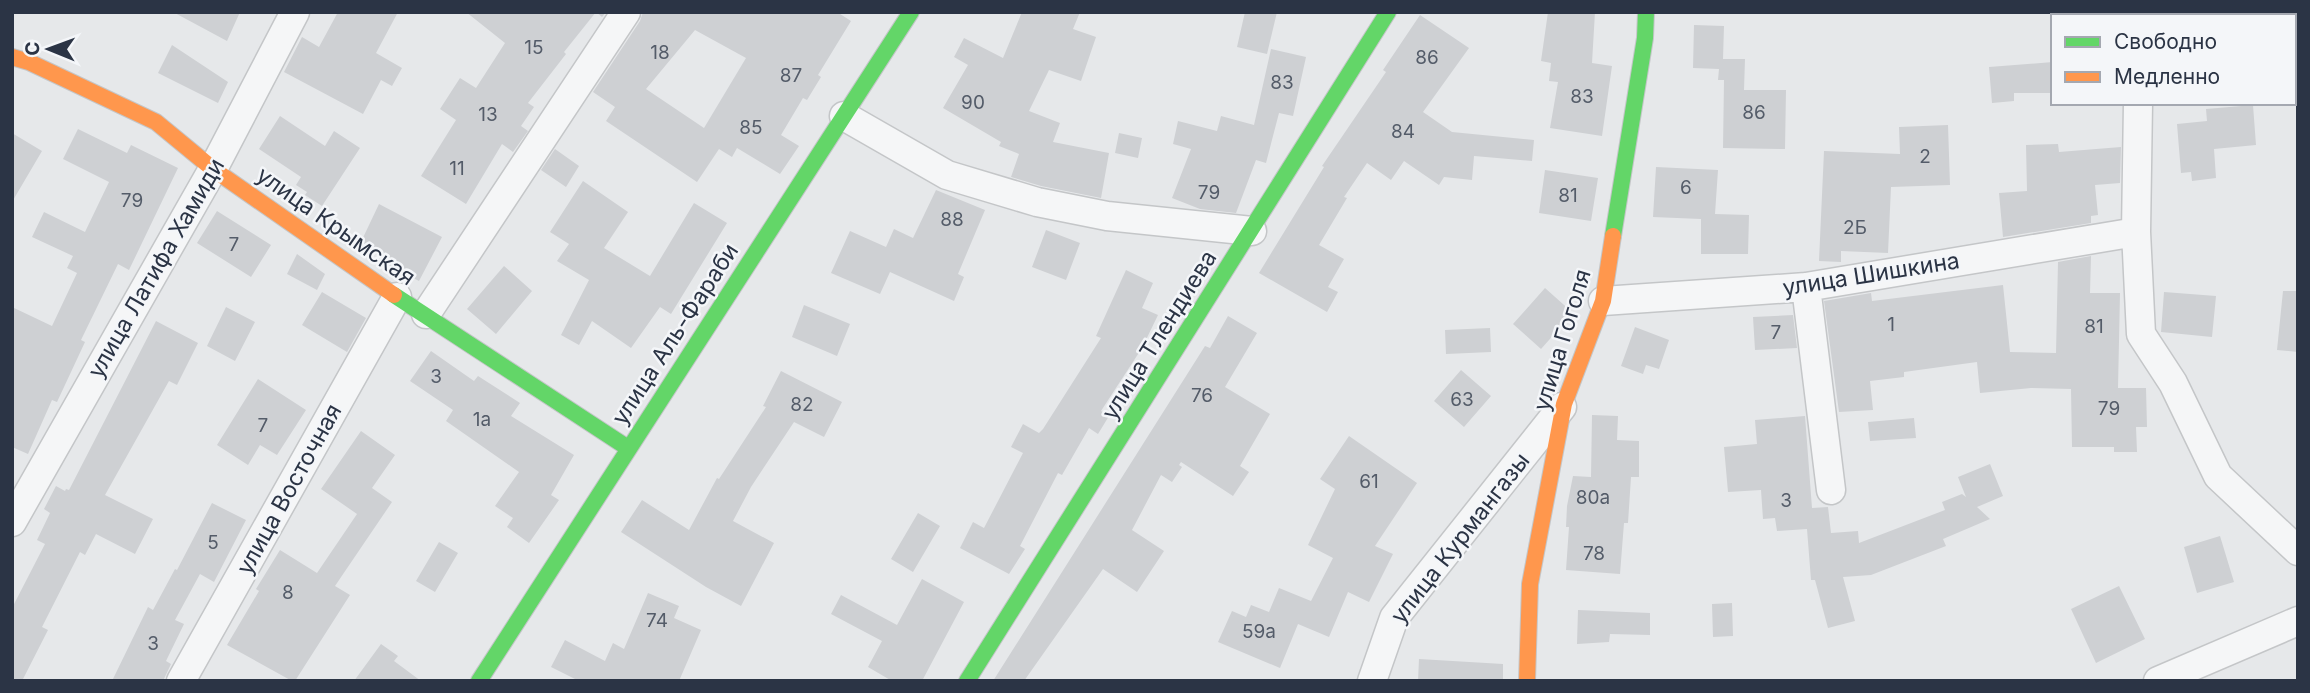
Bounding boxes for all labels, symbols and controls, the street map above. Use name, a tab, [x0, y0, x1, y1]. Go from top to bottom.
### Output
north arrow	[14, 14, 84, 84]
legend	[2051, 14, 2296, 105]
text: Свободно	[2114, 29, 2217, 54]
house number: 15	[524, 36, 544, 59]
text: С	[21, 41, 44, 56]
house number: 18	[650, 41, 670, 64]
house number: 86	[1415, 46, 1439, 69]
house number: 87	[780, 64, 802, 87]
text: Медленно	[2114, 64, 2220, 89]
house number: 83	[1270, 71, 1294, 94]
house number: 83	[1570, 85, 1594, 108]
house number: 90	[961, 91, 985, 114]
house number: 86	[1742, 101, 1766, 124]
house number: 13	[478, 103, 498, 126]
house number: 85	[739, 116, 763, 139]
house number: 84	[1391, 120, 1415, 143]
house number: 2	[1919, 145, 1931, 168]
street label: улица Латифа Хамиди	[82, 153, 230, 383]
house number: 11	[449, 157, 465, 180]
street label: улица Крымская	[251, 161, 421, 291]
house number: 6	[1680, 176, 1692, 199]
house number: 79	[1198, 181, 1220, 204]
house number: 81	[1558, 184, 1578, 207]
house number: 79	[121, 189, 143, 212]
house number: 88	[940, 208, 964, 231]
house number: 2Б	[1843, 216, 1867, 239]
house number: 7	[229, 233, 239, 256]
street label: улица Аль-Фараби	[606, 238, 744, 430]
street label: улица Тлендиева	[1096, 245, 1222, 425]
street label: улица Шишкина	[1780, 246, 1962, 302]
street label: улица Гоголя	[1527, 266, 1597, 414]
house number: 1	[1887, 313, 1895, 336]
house number: 81	[2084, 315, 2104, 338]
house number: 7	[1771, 321, 1781, 344]
house number: 3	[430, 365, 442, 388]
house number: 76	[1191, 384, 1213, 407]
house number: 63	[1450, 388, 1474, 411]
house number: 82	[790, 393, 814, 416]
house number: 79	[2098, 397, 2120, 420]
street label: улица Восточная	[231, 399, 347, 579]
house number: 1а	[473, 408, 491, 431]
house number: 7	[258, 414, 268, 437]
street label: улица Курмангазы	[1385, 447, 1535, 629]
house number: 61	[1359, 470, 1379, 493]
house number: 80а	[1576, 486, 1610, 509]
house number: 3	[1780, 489, 1792, 512]
house number: 5	[207, 531, 219, 554]
house number: 78	[1583, 542, 1605, 565]
house number: 8	[282, 581, 294, 604]
house number: 74	[646, 609, 668, 632]
house number: 59а	[1242, 620, 1276, 643]
house number: 3	[147, 632, 159, 655]

